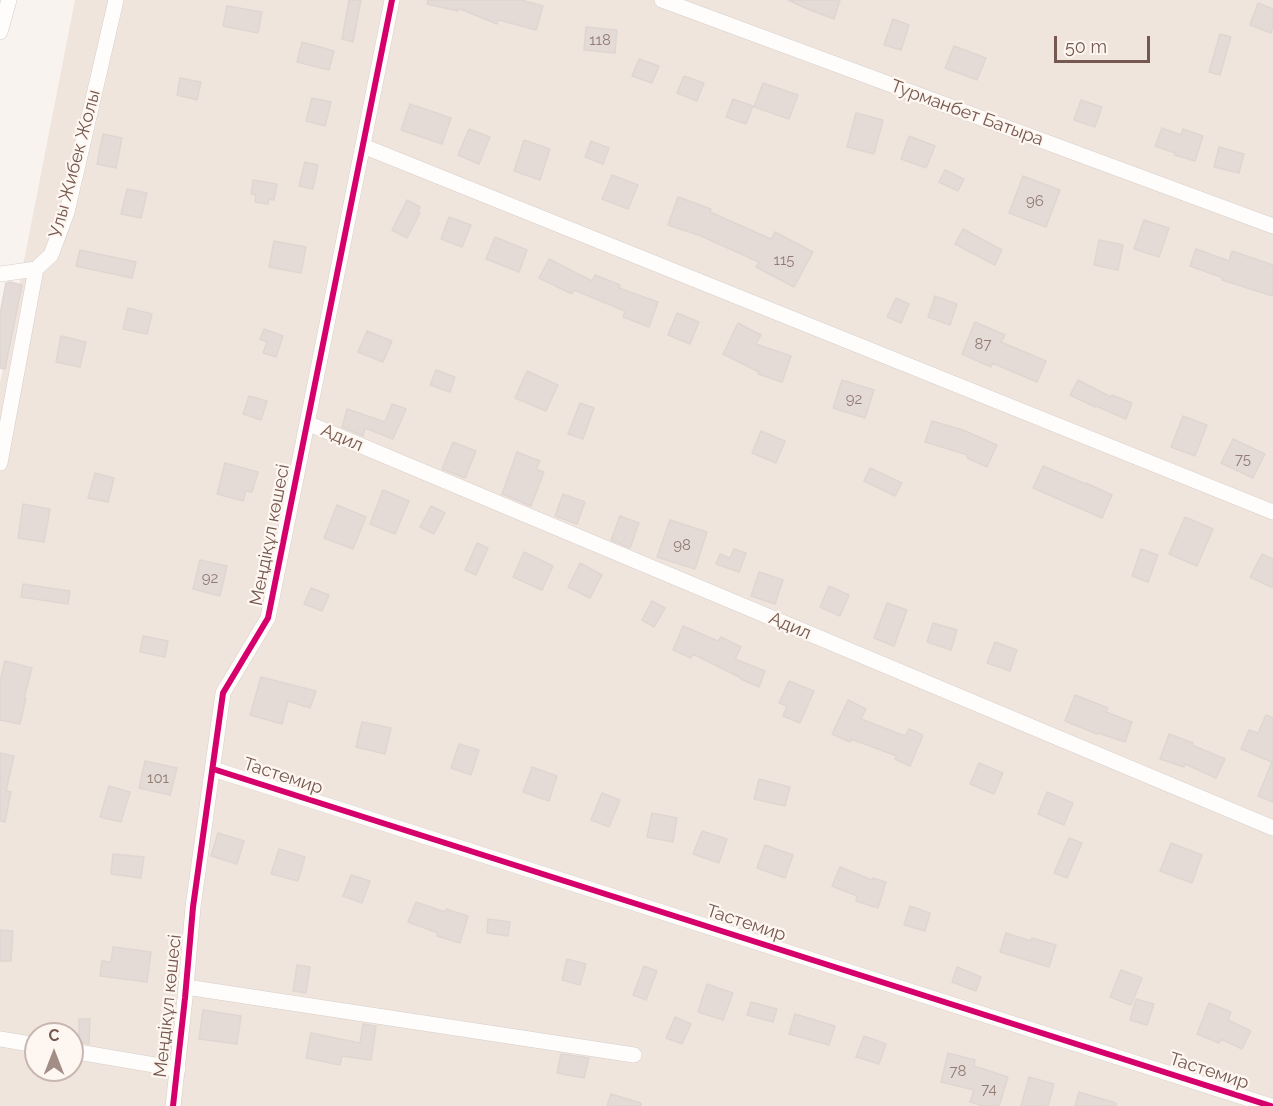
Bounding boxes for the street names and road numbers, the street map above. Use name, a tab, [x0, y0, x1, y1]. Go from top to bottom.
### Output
street label: Турманбет Батыра	[888, 75, 1046, 151]
street label: Улы Жибек Жолы	[45, 88, 105, 240]
street label: Адил	[318, 420, 366, 456]
street label: Меңдіқұл көшесі	[246, 462, 294, 608]
street label: Адил	[766, 608, 814, 644]
street label: Тастемир	[240, 753, 326, 799]
street label: Тастемир	[703, 900, 789, 946]
street label: Меңдіқұл көшесі	[150, 933, 186, 1079]
street label: Тастемир	[1166, 1048, 1252, 1094]

